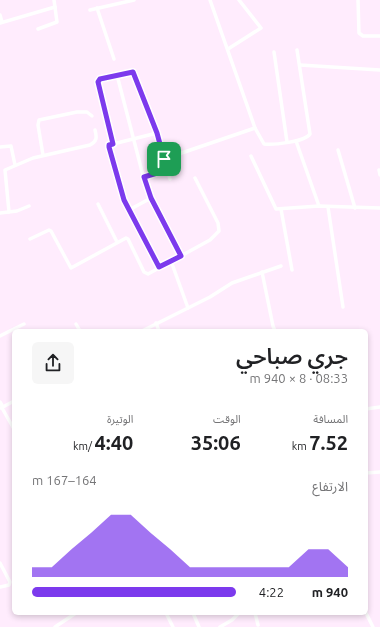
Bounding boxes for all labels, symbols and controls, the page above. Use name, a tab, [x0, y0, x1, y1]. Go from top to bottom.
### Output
pin	[147, 142, 181, 176]
icon: arrive	[153, 148, 175, 170]
button: share	[32, 342, 74, 384]
text: جري صباحي	[236, 343, 348, 368]
text: 08:33 · 8 × 940 m	[249, 371, 348, 385]
text: الوتيرة	[107, 413, 133, 425]
text: الوقت	[213, 413, 241, 425]
text: المسافة	[313, 413, 348, 425]
text: 4:40	[95, 431, 133, 454]
text: 35:06	[191, 431, 241, 454]
text: 7.52	[309, 431, 348, 454]
text: /km	[73, 440, 95, 452]
text: km	[292, 440, 309, 452]
text: 164–167 m	[32, 473, 97, 487]
text: الارتفاع	[312, 479, 348, 493]
text: 4:22	[259, 585, 284, 599]
text: 940 m	[312, 585, 348, 599]

